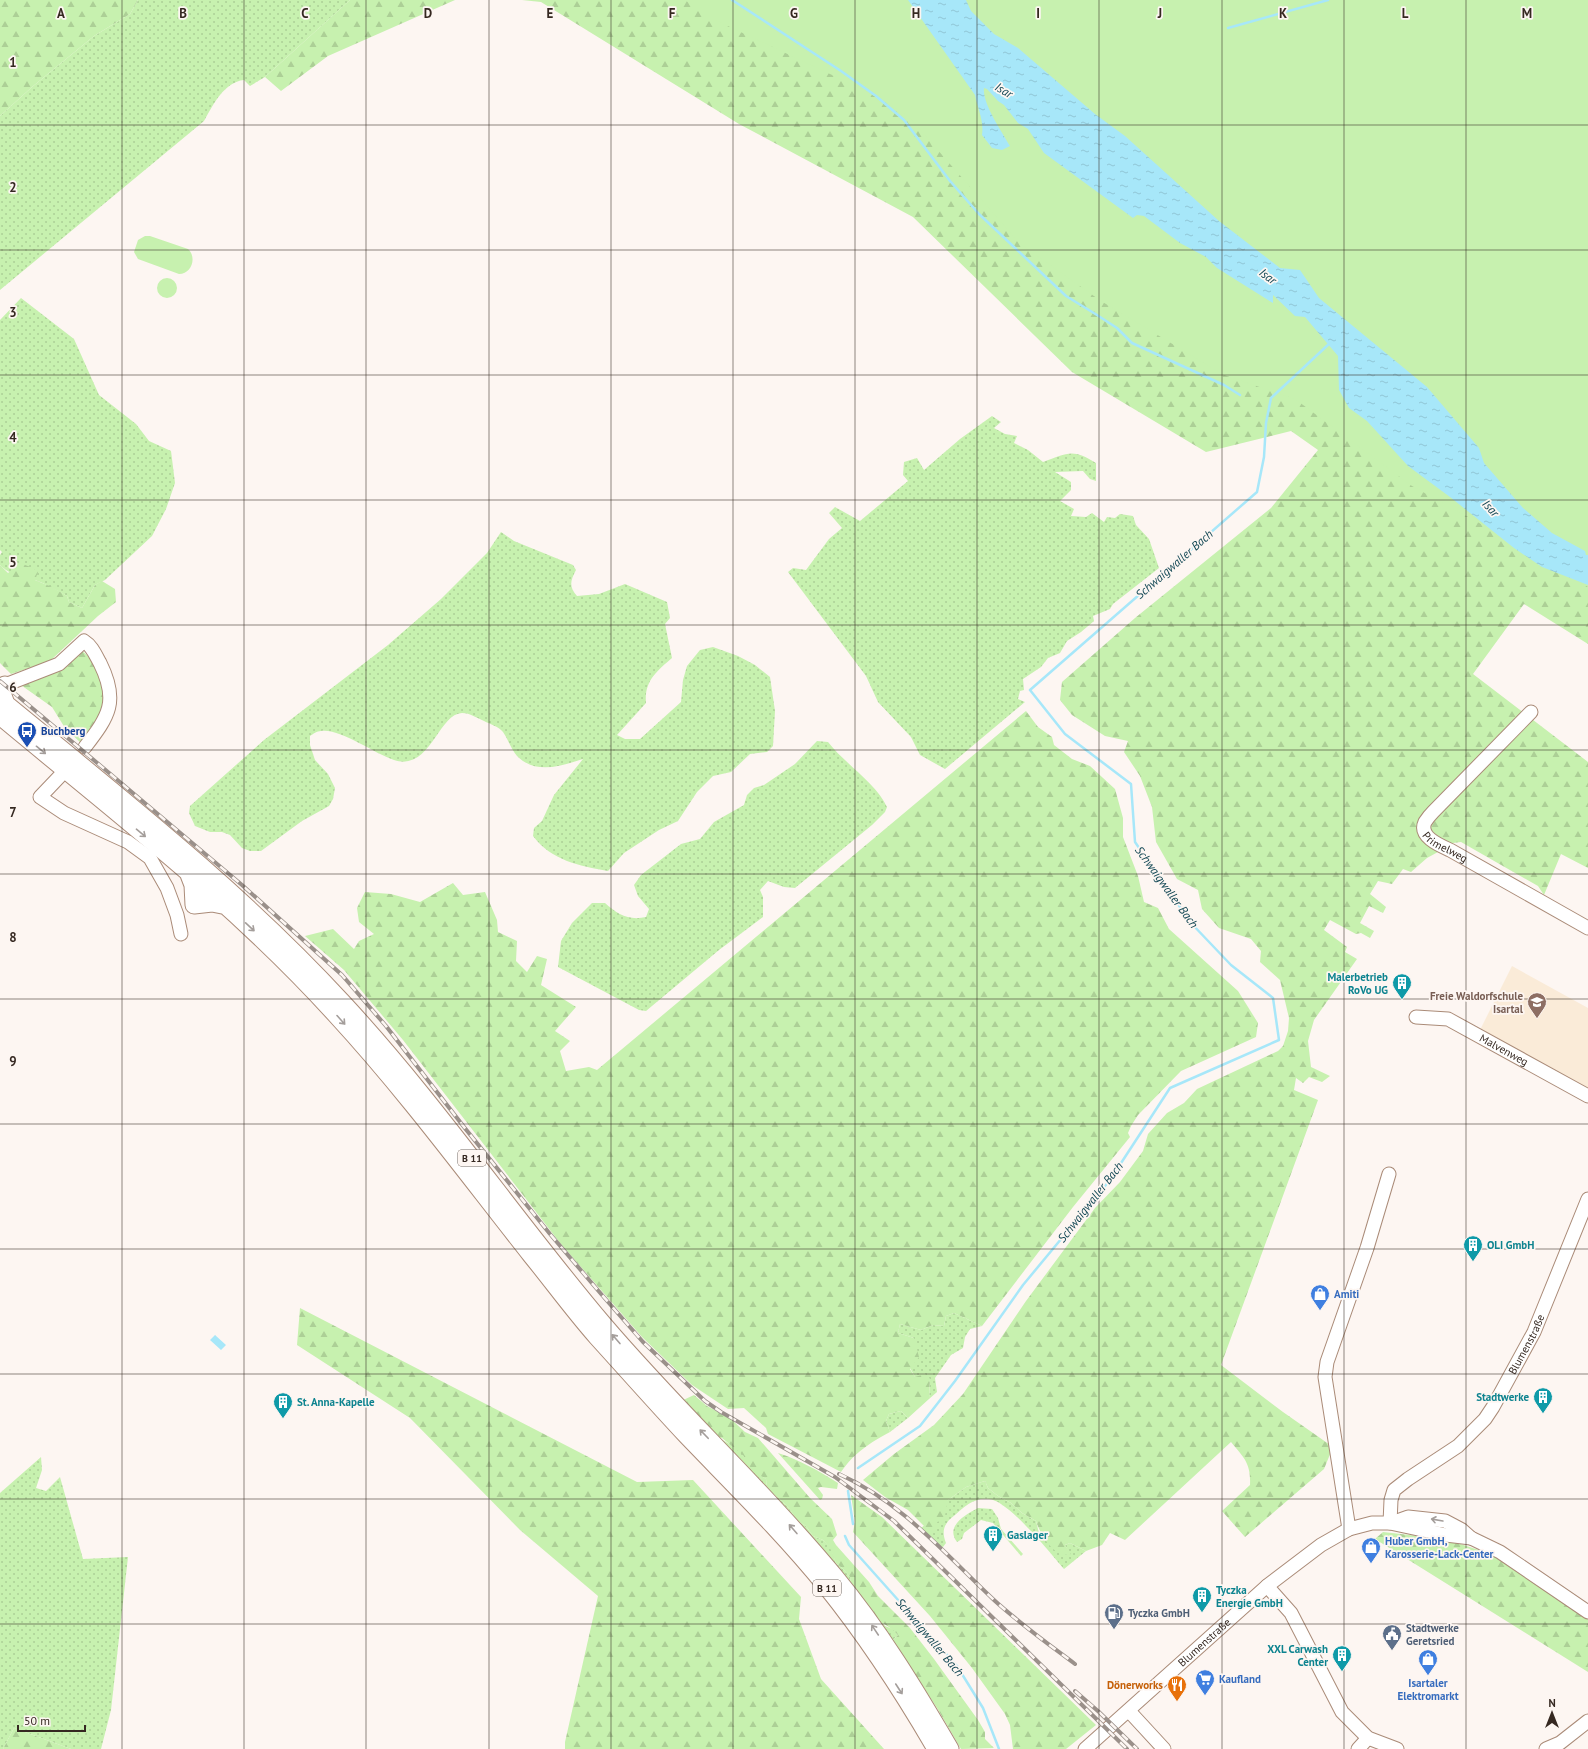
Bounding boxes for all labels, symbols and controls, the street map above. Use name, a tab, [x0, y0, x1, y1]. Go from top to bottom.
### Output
text: A	[57, 5, 65, 22]
text: B	[179, 5, 187, 22]
text: C	[301, 5, 309, 22]
text: D	[424, 5, 432, 22]
text: E	[547, 5, 554, 22]
text: F	[669, 5, 676, 22]
text: G	[790, 5, 798, 22]
text: H	[912, 5, 920, 22]
text: I	[1036, 5, 1040, 22]
text: J	[1157, 5, 1162, 22]
text: K	[1279, 5, 1287, 22]
text: L	[1402, 5, 1409, 22]
text: M	[1522, 5, 1532, 22]
text: 1	[9, 54, 17, 71]
water label: Isar	[992, 79, 1016, 102]
text: 2	[9, 179, 17, 196]
water label: Isar	[1256, 265, 1281, 288]
text: 3	[9, 304, 17, 321]
text: 4	[9, 429, 17, 446]
water label: Isar	[1479, 496, 1503, 520]
water label: Schwaigwaller Bach	[1132, 526, 1216, 602]
text: 5	[9, 554, 17, 571]
text: 6	[9, 679, 17, 696]
bus stop icon: Buchberg	[16, 720, 38, 748]
place label: Buchberg	[41, 724, 86, 738]
one-way arrow	[35, 746, 46, 754]
text: 7	[9, 804, 17, 821]
one-way arrow	[136, 828, 147, 837]
street label: Primelweg	[1419, 829, 1470, 865]
water label: Schwaigwaller Bach	[1132, 843, 1202, 931]
one-way arrow	[245, 922, 255, 932]
text: 8	[9, 929, 17, 946]
place label: Malerbetrieb RoVo UG	[1327, 970, 1388, 997]
building icon: Malerbetrieb RoVo UG	[1391, 972, 1413, 1000]
place label: Freie Waldorfschule Isartal	[1430, 989, 1524, 1016]
school or university icon: Freie Waldorfschule Isartal	[1526, 991, 1548, 1019]
one-way arrow	[336, 1015, 345, 1025]
street label: Malvenweg	[1477, 1031, 1531, 1069]
text: 9	[9, 1053, 17, 1070]
road number: B 11	[458, 1150, 486, 1166]
water label: Schwaigwaller Bach	[1054, 1159, 1126, 1245]
building icon: OLI GmbH	[1462, 1234, 1484, 1262]
place label: OLI GmbH	[1487, 1238, 1534, 1252]
shop icon: Amiti	[1309, 1283, 1331, 1311]
place label: Amiti	[1334, 1287, 1359, 1301]
street label: Blumenstraße	[1505, 1312, 1548, 1377]
one-way arrow	[612, 1334, 621, 1344]
building icon: Stadtwerke	[1532, 1386, 1554, 1414]
place label: Stadtwerke	[1476, 1390, 1529, 1404]
building icon: St. Anna-Kapelle	[272, 1391, 294, 1419]
place label: St. Anna-Kapelle	[297, 1395, 375, 1409]
one-way arrow	[699, 1429, 709, 1439]
one-way arrow	[1431, 1516, 1444, 1524]
one-way arrow	[789, 1523, 798, 1534]
building icon: Gaslager	[982, 1524, 1004, 1552]
place label: Gaslager	[1007, 1528, 1048, 1542]
place label: Huber GmbH, Karosserie-Lack-Center	[1385, 1534, 1494, 1561]
shop icon: Huber GmbH, Karosserie-Lack-Center	[1360, 1536, 1382, 1564]
road number: B 11	[813, 1580, 841, 1596]
place label: Tyczka Energie GmbH	[1216, 1583, 1283, 1610]
building icon: Tyczka Energie GmbH	[1191, 1585, 1213, 1613]
water label: Schwaigwaller Bach	[893, 1595, 967, 1679]
fuel station icon: Tyczka GmbH	[1103, 1602, 1125, 1630]
place label: Tyczka GmbH	[1128, 1606, 1190, 1620]
street label: Blumenstraße	[1175, 1615, 1234, 1669]
place label: Stadtwerke Geretsried	[1406, 1621, 1459, 1648]
public building icon: Stadtwerke Geretsried	[1381, 1623, 1403, 1651]
one-way arrow	[871, 1624, 879, 1635]
place label: XXL Carwash Center	[1267, 1642, 1328, 1669]
building icon: XXL Carwash Center	[1331, 1644, 1353, 1672]
shop icon: Isartaler Elektromarkt	[1417, 1648, 1439, 1676]
supermarket icon: Kaufland	[1194, 1668, 1216, 1696]
place label: Kaufland	[1219, 1672, 1261, 1686]
restaurant icon: Dönerworks	[1166, 1674, 1188, 1702]
place label: Isartaler Elektromarkt	[1398, 1676, 1459, 1703]
place label: Dönerworks	[1107, 1678, 1163, 1692]
one-way arrow	[895, 1683, 903, 1694]
north arrow	[1532, 1693, 1572, 1733]
text: N	[1548, 1696, 1556, 1710]
scale bar	[18, 1707, 85, 1733]
text: 50 m	[24, 1713, 50, 1728]

